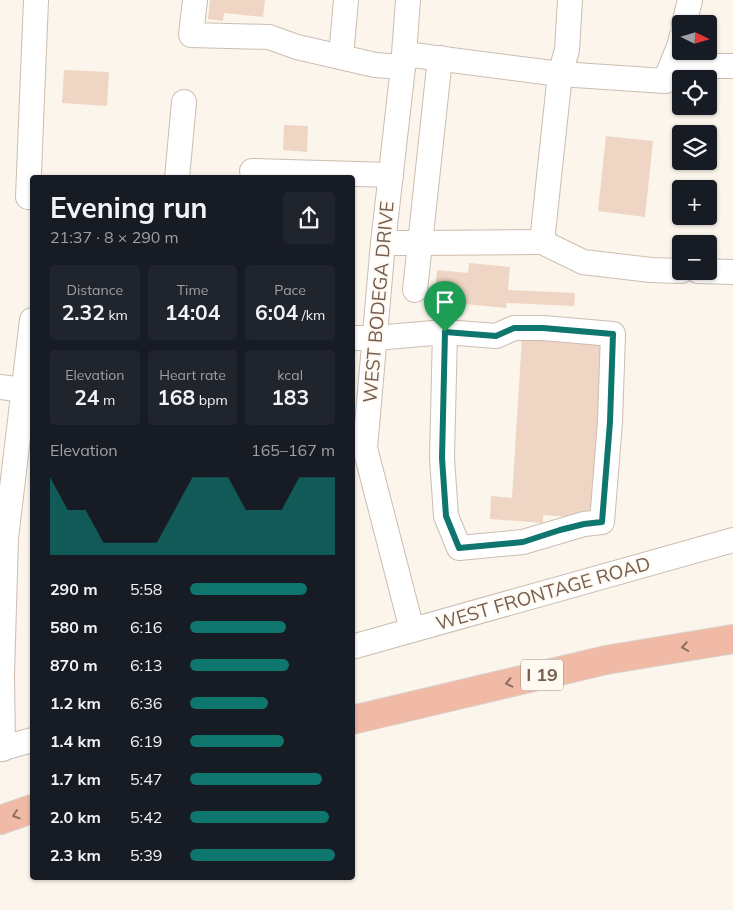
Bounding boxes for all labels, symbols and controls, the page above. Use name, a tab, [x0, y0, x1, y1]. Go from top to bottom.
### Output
north arrow	[672, 15, 718, 60]
map controls	[672, 15, 717, 280]
button: locate	[672, 70, 717, 115]
button: layers	[672, 125, 717, 170]
button: +	[672, 180, 717, 225]
text: Evening run	[50, 190, 207, 225]
button: share	[283, 192, 335, 244]
street label: WEST BODEGA DRIVE	[357, 200, 399, 404]
text: 21:37 · 8 × 290 m	[50, 227, 179, 247]
button: −	[672, 235, 717, 280]
text: Distance	[67, 281, 123, 299]
text: Time	[177, 281, 208, 299]
text: Pace	[274, 281, 306, 299]
pin	[424, 281, 466, 332]
icon: arrive	[431, 288, 459, 316]
text: 2.32	[62, 299, 105, 325]
text: 14:04	[165, 299, 220, 325]
text: 6:04	[255, 299, 298, 325]
text: km	[105, 306, 128, 324]
text: /km	[298, 306, 325, 324]
text: Elevation	[65, 366, 124, 384]
text: Heart rate	[159, 366, 226, 384]
text: kcal	[277, 366, 303, 384]
text: 24	[74, 384, 99, 410]
text: 168	[157, 384, 195, 410]
text: 183	[271, 384, 309, 410]
text: m	[99, 391, 115, 409]
text: bpm	[195, 391, 228, 409]
text: Elevation	[50, 440, 118, 460]
text: 165–167 m	[251, 440, 335, 460]
street label: WEST FRONTAGE ROAD	[433, 551, 653, 635]
text: 290 m	[50, 579, 98, 599]
text: 5:58	[130, 579, 162, 599]
text: 580 m	[50, 617, 98, 637]
text: 6:16	[130, 617, 162, 637]
one-way arrow	[681, 641, 689, 651]
text: 870 m	[50, 655, 98, 675]
text: 6:13	[130, 655, 162, 675]
road number: I 19	[521, 660, 563, 690]
one-way arrow	[504, 677, 513, 688]
text: 1.2 km	[50, 693, 101, 713]
text: 6:36	[130, 693, 162, 713]
text: 1.4 km	[50, 731, 101, 751]
text: 6:19	[130, 731, 162, 751]
text: 1.7 km	[50, 769, 101, 789]
text: 5:47	[130, 769, 162, 789]
text: 2.0 km	[50, 807, 101, 827]
text: 5:42	[130, 807, 162, 827]
one-way arrow	[13, 809, 21, 819]
text: 2.3 km	[50, 845, 101, 865]
text: 5:39	[130, 845, 162, 865]

